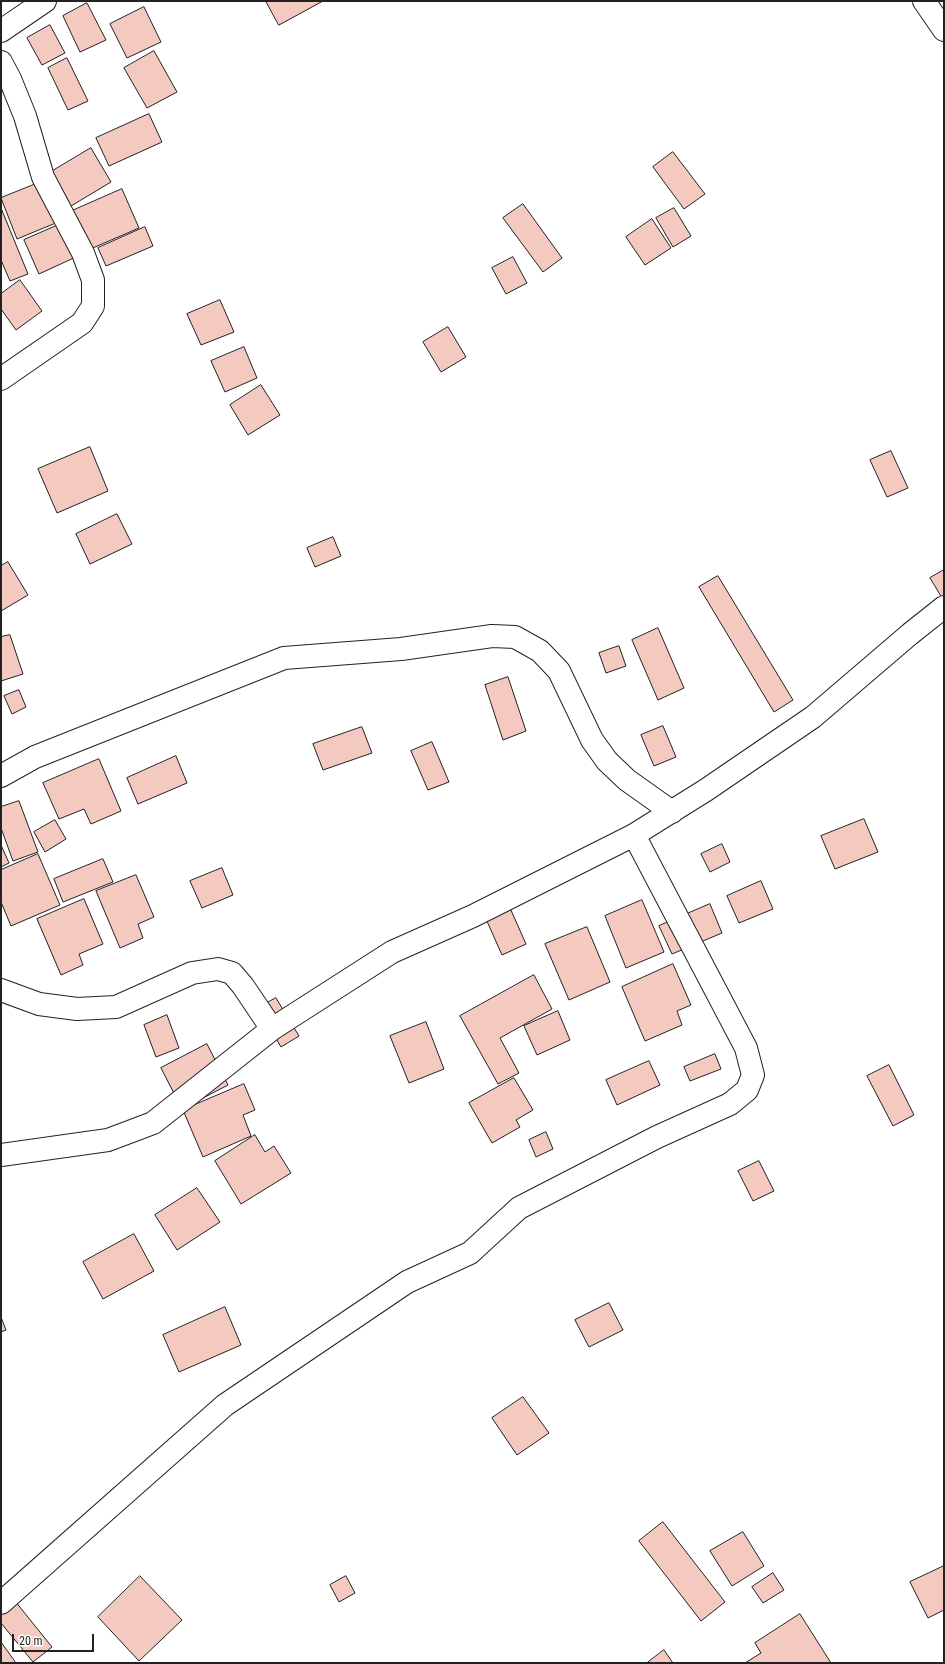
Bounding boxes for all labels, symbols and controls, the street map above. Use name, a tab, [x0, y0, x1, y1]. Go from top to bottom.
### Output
scale bar	[14, 1626, 96, 1652]
text: 20 m	[19, 1634, 43, 1648]

